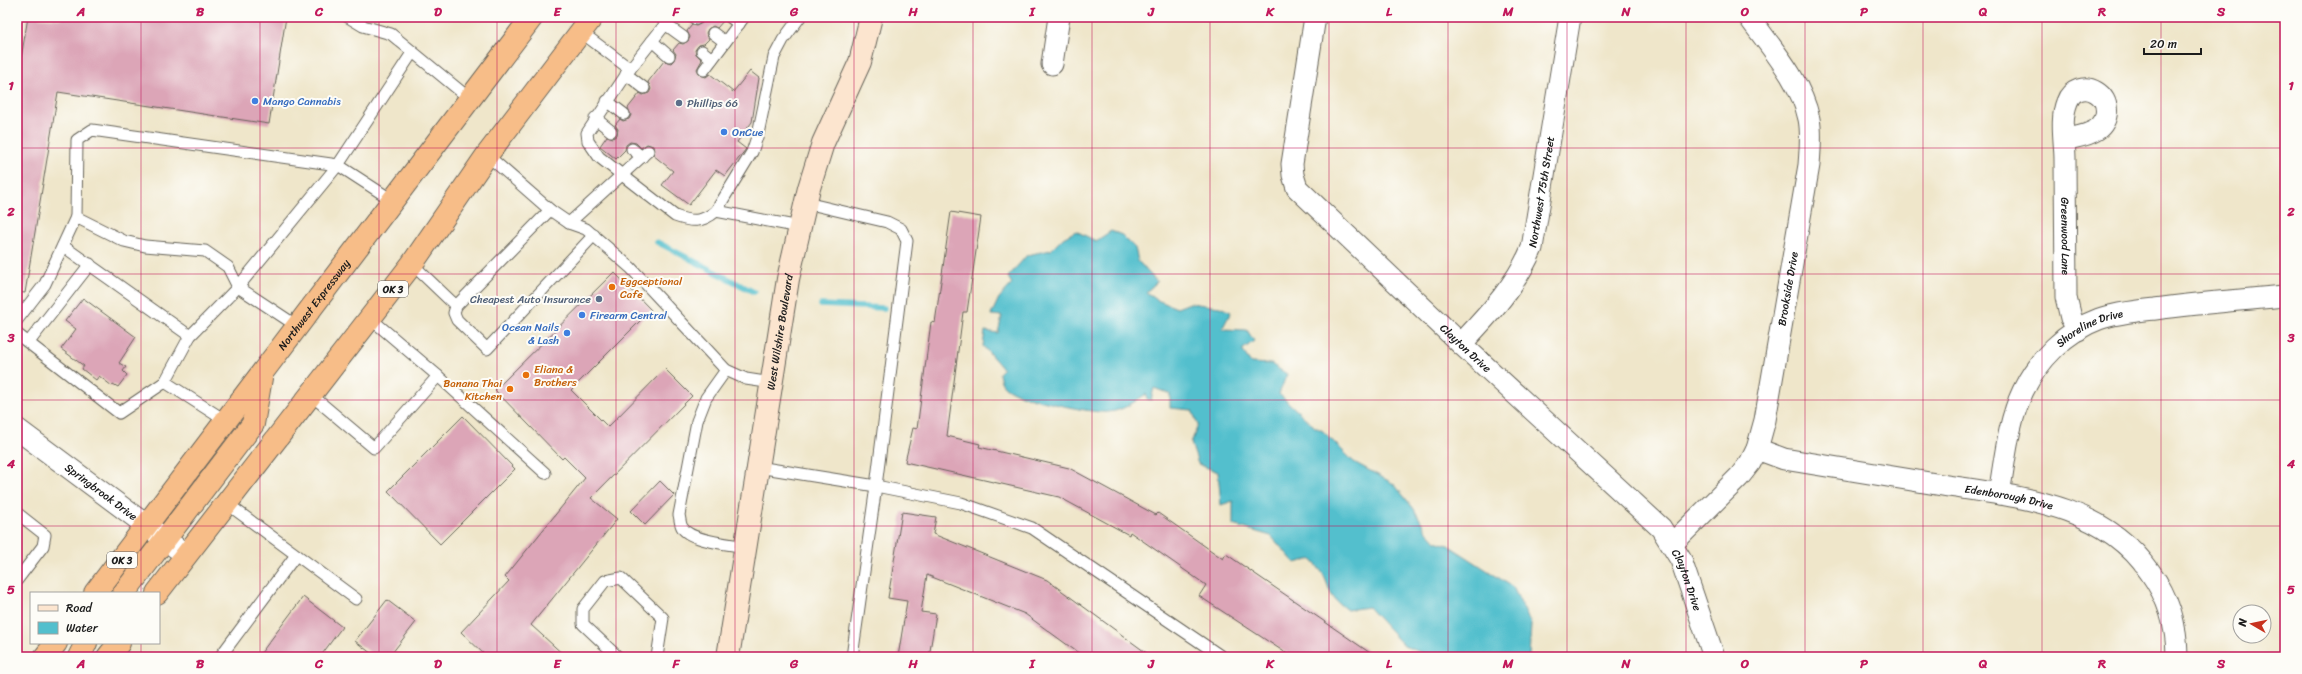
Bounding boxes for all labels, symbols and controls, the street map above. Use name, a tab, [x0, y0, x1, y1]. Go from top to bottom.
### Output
text: A	[76, 0, 85, 23]
text: B	[196, 0, 205, 23]
text: C	[314, 0, 324, 23]
text: D	[434, 0, 442, 23]
text: E	[553, 0, 562, 23]
text: F	[671, 0, 680, 23]
text: G	[789, 0, 799, 23]
text: H	[907, 0, 918, 23]
text: I	[1028, 0, 1036, 23]
text: J	[1147, 0, 1155, 23]
text: K	[1265, 0, 1275, 23]
text: L	[1386, 0, 1393, 23]
text: M	[1502, 0, 1514, 23]
text: N	[1620, 0, 1631, 23]
text: O	[1740, 0, 1750, 23]
text: P	[1860, 0, 1868, 23]
text: Q	[1978, 0, 1988, 23]
text: R	[2097, 0, 2106, 23]
text: S	[2216, 0, 2226, 23]
scale bar	[2144, 30, 2201, 56]
text: 20 m	[2150, 33, 2177, 55]
text: 1	[8, 74, 14, 97]
text: 1	[2288, 74, 2294, 97]
place label: Mango Cannabis	[263, 92, 341, 111]
place label: Phillips 66	[687, 94, 738, 113]
marker: Mango Cannabis	[250, 96, 260, 106]
marker: Phillips 66	[674, 98, 684, 108]
place label: OnCue	[732, 123, 764, 142]
marker: OnCue	[719, 127, 729, 137]
street label: Northwest 75th Street	[1523, 135, 1560, 249]
street label: Greenwood Lane	[2055, 197, 2075, 276]
text: 2	[6, 200, 15, 223]
text: 2	[2286, 200, 2295, 223]
street label: Brookside Drive	[1772, 250, 1804, 327]
street label: Northwest Expressway	[273, 255, 355, 355]
street label: West Wilshire Boulevard	[762, 271, 799, 391]
place label: Eggceptional Cafe	[620, 272, 683, 304]
road number: OK 3	[378, 281, 408, 297]
marker: Eggceptional Cafe	[607, 282, 617, 292]
place label: Cheapest Auto Insurance	[470, 290, 591, 309]
marker: Cheapest Auto Insurance	[594, 294, 604, 304]
street label: Shoreline Drive	[2052, 304, 2125, 352]
place label: Firearm Central	[590, 306, 668, 325]
marker: Firearm Central	[577, 310, 587, 320]
place label: Ocean Nails & Lash	[502, 318, 560, 350]
street label: Clayton Drive	[1435, 319, 1496, 378]
text: 3	[6, 326, 15, 349]
text: 3	[2286, 326, 2295, 349]
marker: Ocean Nails & Lash	[562, 328, 572, 338]
place label: Eliana & Brothers	[534, 360, 578, 392]
marker: Eliana & Brothers	[521, 370, 531, 380]
place label: Banana Thai Kitchen	[443, 374, 503, 406]
marker: Banana Thai Kitchen	[505, 384, 515, 394]
text: 4	[6, 452, 16, 475]
text: 4	[2286, 452, 2296, 475]
street label: Springbrook Drive	[60, 459, 142, 526]
street label: Edenborough Drive	[1963, 480, 2056, 516]
street label: Clayton Drive	[1666, 545, 1707, 614]
road number: OK 3	[107, 552, 137, 568]
text: 5	[7, 578, 15, 601]
text: 5	[2287, 578, 2295, 601]
legend	[30, 592, 160, 644]
text: Road	[66, 597, 93, 619]
north arrow	[2232, 604, 2272, 644]
text: Water	[66, 617, 99, 639]
text: N	[2232, 617, 2253, 629]
text: A	[76, 652, 85, 674]
text: B	[196, 652, 205, 674]
text: C	[314, 652, 324, 674]
text: D	[434, 652, 442, 674]
text: E	[553, 652, 562, 674]
text: F	[671, 652, 680, 674]
text: G	[789, 652, 799, 674]
text: H	[907, 652, 918, 674]
text: I	[1028, 652, 1036, 674]
text: J	[1147, 652, 1155, 674]
text: K	[1265, 652, 1275, 674]
text: L	[1386, 652, 1393, 674]
text: M	[1502, 652, 1514, 674]
text: N	[1620, 652, 1631, 674]
text: O	[1740, 652, 1750, 674]
text: P	[1860, 652, 1868, 674]
text: Q	[1978, 652, 1988, 674]
text: R	[2097, 652, 2106, 674]
text: S	[2216, 652, 2226, 674]

